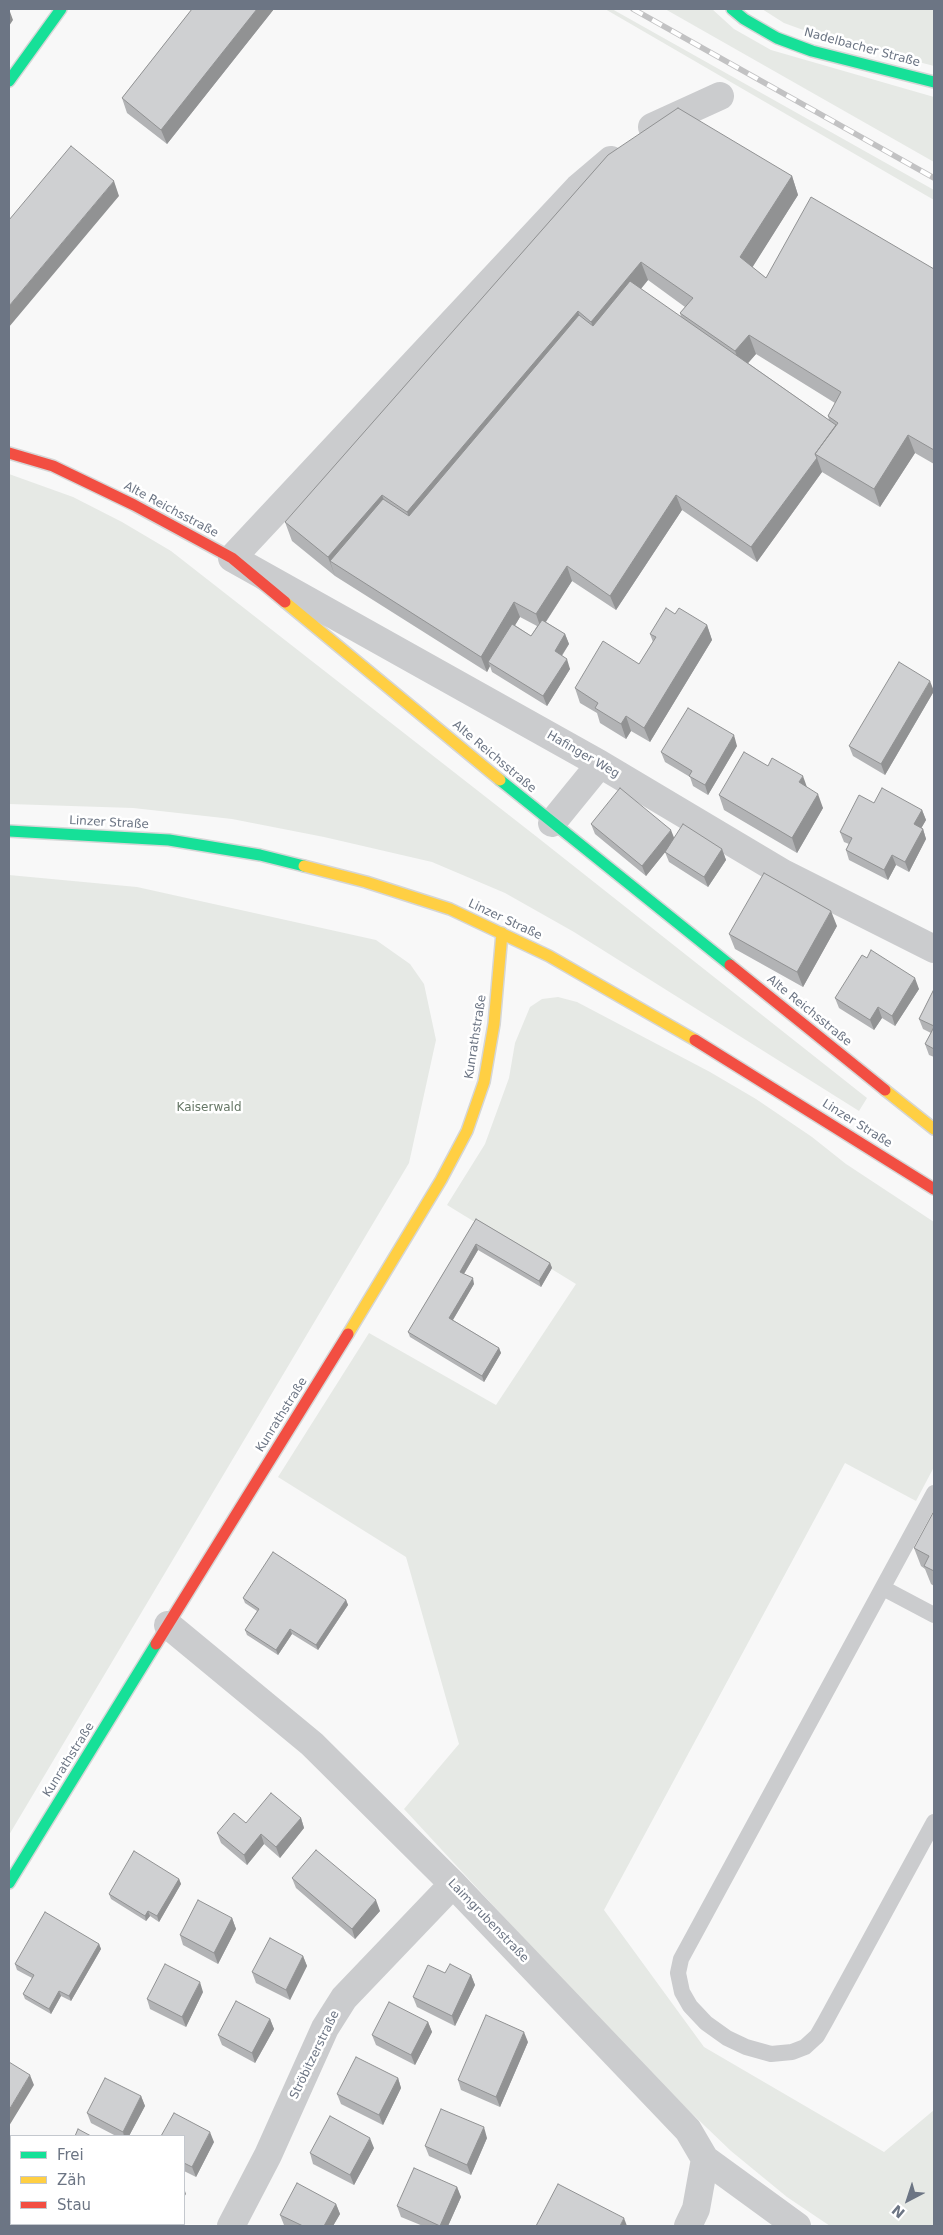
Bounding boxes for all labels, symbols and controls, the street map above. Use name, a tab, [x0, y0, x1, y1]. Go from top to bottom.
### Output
street label: Nadelbacher Straße	[802, 26, 922, 70]
street label: Alte Reichsstraße	[121, 479, 221, 541]
street label: Alte Reichsstraße	[449, 718, 539, 796]
street label: Hafinger Weg	[544, 728, 622, 782]
street label: Linzer Straße	[69, 814, 149, 832]
street label: Linzer Straße	[466, 897, 544, 943]
street label: Alte Reichsstraße	[764, 972, 854, 1050]
street label: Kunrathstraße	[462, 994, 490, 1080]
street label: Linzer Straße	[819, 1097, 895, 1151]
park label: Kaiserwald	[176, 1101, 242, 1115]
street label: Kunrathstraße	[253, 1375, 311, 1455]
street label: Kunrathstraße	[40, 1720, 98, 1800]
street label: Laimgrubenstraße	[445, 1876, 531, 1966]
street label: Ströbitzerstraße	[287, 2008, 343, 2102]
legend	[10, 2135, 185, 2225]
text: Frei	[57, 2146, 84, 2164]
text: Zäh	[57, 2171, 86, 2189]
north arrow	[883, 2175, 933, 2225]
text: Stau	[57, 2196, 91, 2214]
text: N	[889, 2202, 908, 2221]

